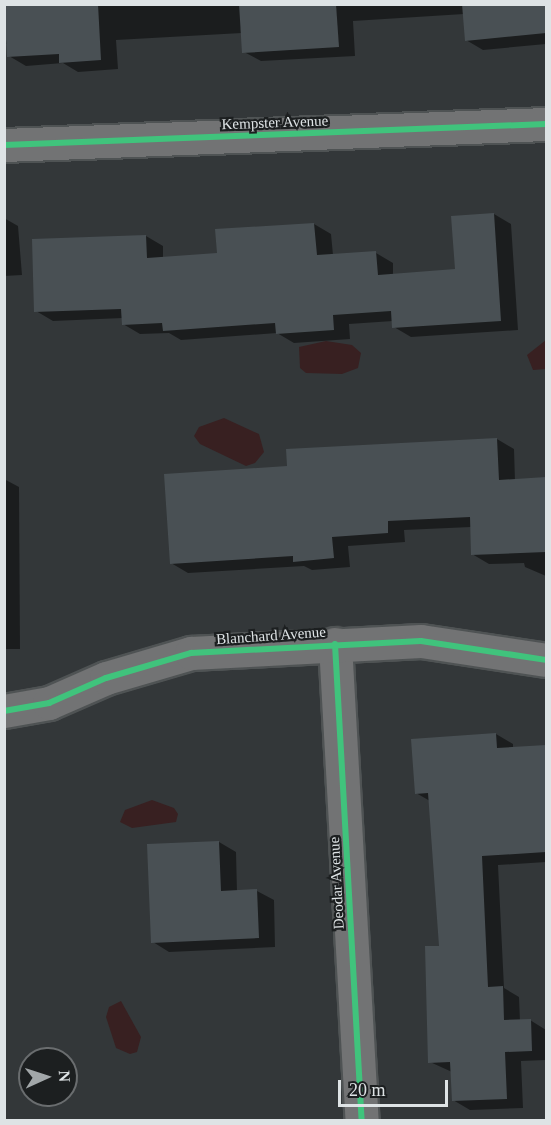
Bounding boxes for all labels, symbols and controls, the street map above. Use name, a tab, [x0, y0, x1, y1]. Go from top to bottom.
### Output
street label: Kempster Avenue	[221, 112, 329, 134]
street label: Blanchard Avenue	[215, 623, 327, 649]
street label: Deodar Avenue	[326, 836, 348, 930]
north arrow	[18, 1047, 78, 1107]
scale bar	[341, 1068, 450, 1106]
text: N	[56, 1070, 73, 1082]
text: 20 m	[349, 1080, 386, 1100]

